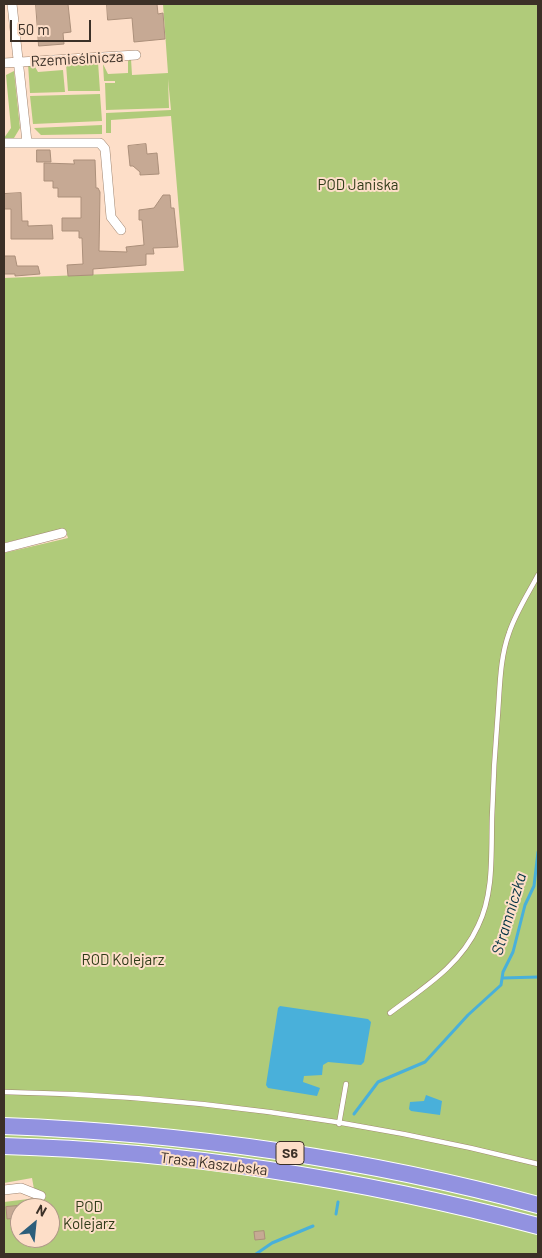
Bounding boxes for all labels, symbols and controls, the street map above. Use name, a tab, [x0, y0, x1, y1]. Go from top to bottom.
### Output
scale bar	[12, 10, 94, 42]
text: 50 m	[18, 20, 50, 38]
street label: Rzemieślnicza	[30, 48, 124, 70]
park label: POD Janiska	[318, 176, 398, 194]
water label: Stramniczka	[487, 871, 531, 957]
park label: ROD Kolejarz	[82, 951, 164, 969]
road number: S6	[276, 1142, 304, 1164]
street label: Trasa Kaszubska	[159, 1148, 269, 1180]
north arrow	[10, 1198, 60, 1248]
park label: POD Kolejarz	[63, 1198, 115, 1233]
text: N	[34, 1201, 50, 1220]

